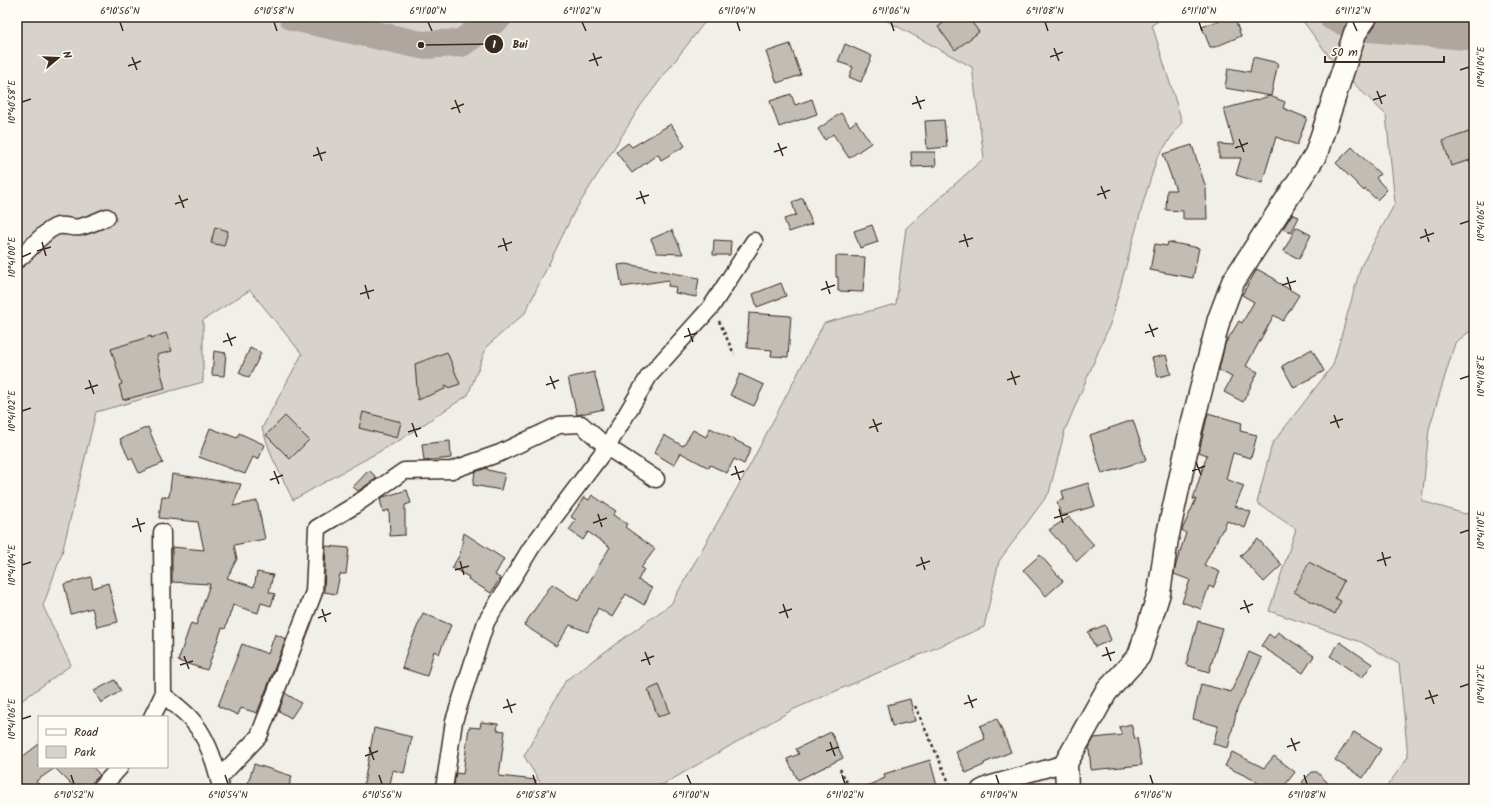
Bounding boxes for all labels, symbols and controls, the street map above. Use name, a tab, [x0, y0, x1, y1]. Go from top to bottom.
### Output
text: 6°10'56"N	[100, 3, 140, 19]
text: 6°10'58"N	[254, 3, 294, 19]
text: 6°11'00"N	[410, 3, 447, 19]
text: 6°11'02"N	[563, 3, 601, 19]
text: 6°11'04"N	[718, 3, 756, 19]
text: 6°11'06"N	[872, 3, 910, 19]
text: 6°11'08"N	[1026, 3, 1064, 19]
text: 6°11'10"N	[1182, 3, 1217, 19]
text: 6°11'12"N	[1335, 3, 1371, 19]
callout: Bui	[484, 33, 535, 56]
text: 1	[492, 35, 496, 54]
text: Bui	[512, 36, 529, 54]
north arrow	[38, 38, 78, 78]
scale bar	[1325, 38, 1444, 64]
text: 50 m	[1331, 43, 1358, 62]
text: 10°41'04"E	[1473, 45, 1489, 88]
text: N	[57, 49, 76, 61]
text: 10°40'58"E	[4, 79, 20, 124]
text: 10°41'06"E	[1473, 199, 1489, 242]
text: 10°41'00"E	[4, 235, 20, 277]
text: 10°41'08"E	[1473, 354, 1489, 397]
text: 10°41'02"E	[4, 389, 20, 432]
text: 10°41'10"E	[1473, 509, 1489, 549]
text: 10°41'04"E	[4, 543, 20, 586]
text: 10°41'12"E	[1473, 663, 1489, 704]
text: 10°41'06"E	[4, 697, 20, 740]
legend	[38, 716, 168, 768]
text: Road	[74, 723, 99, 742]
text: Park	[74, 743, 96, 762]
text: 6°10'52"N	[54, 787, 94, 803]
text: 6°10'54"N	[208, 787, 248, 803]
text: 6°10'56"N	[362, 787, 402, 803]
text: 6°10'58"N	[516, 787, 556, 803]
text: 6°11'00"N	[673, 787, 710, 803]
text: 6°11'02"N	[826, 787, 864, 803]
text: 6°11'04"N	[980, 787, 1018, 803]
text: 6°11'06"N	[1134, 787, 1172, 803]
text: 6°11'08"N	[1288, 787, 1326, 803]

